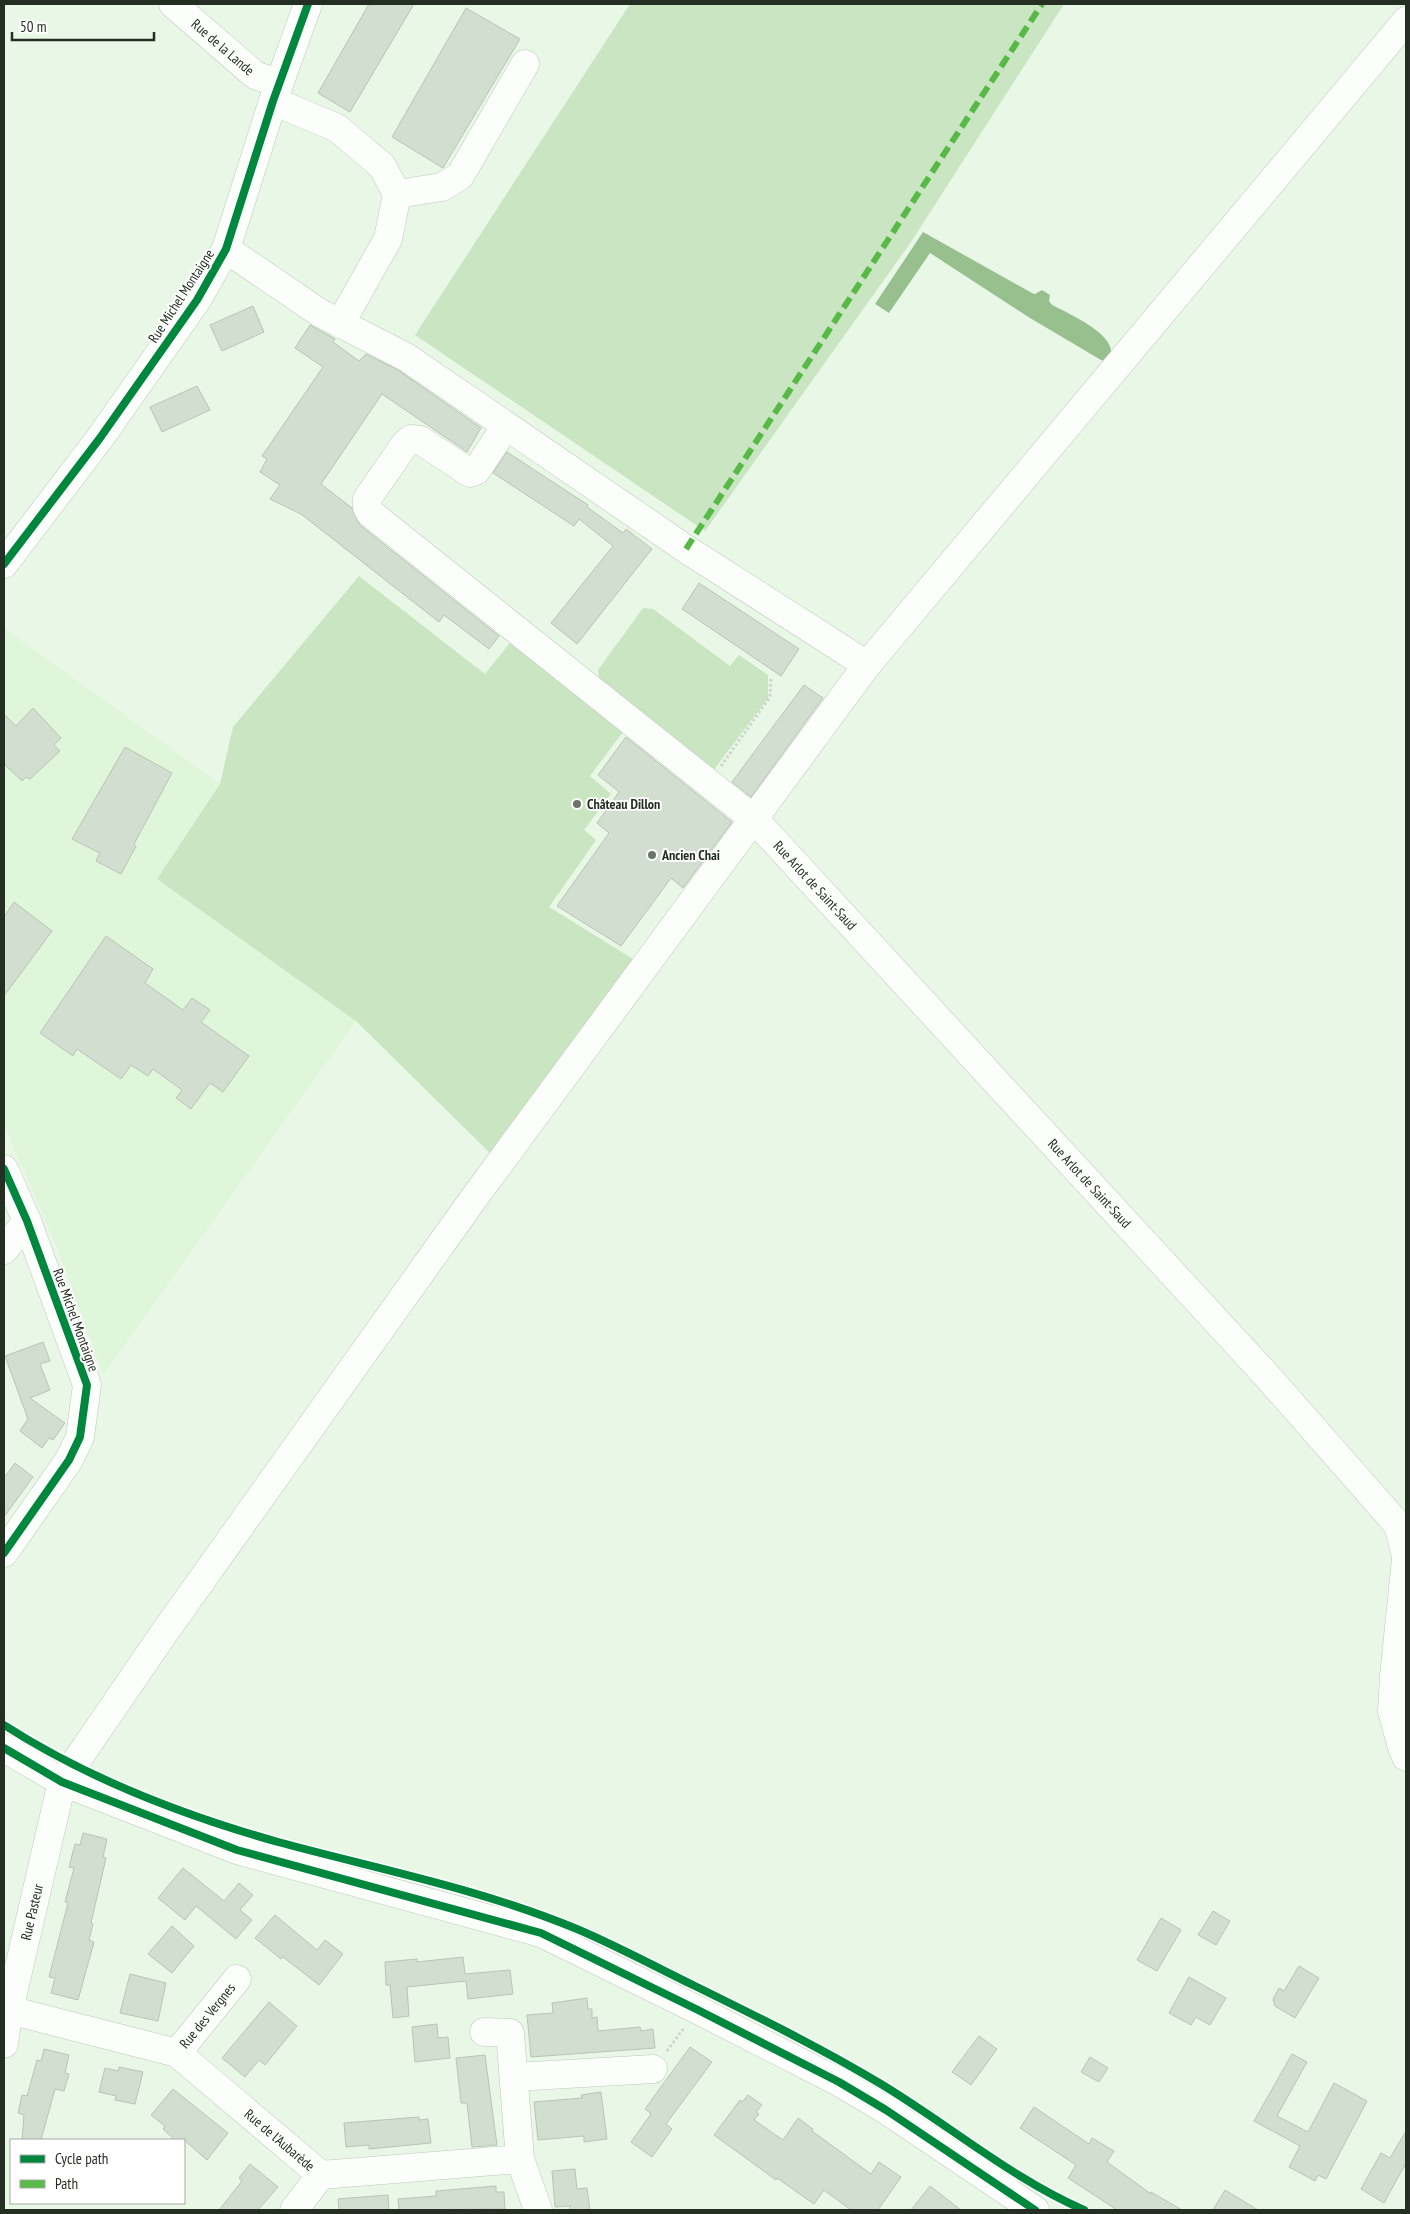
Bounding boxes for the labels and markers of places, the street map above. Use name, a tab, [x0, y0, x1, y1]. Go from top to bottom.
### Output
place label: Château Dillon	[587, 795, 660, 813]
marker: Château Dillon	[571, 798, 583, 810]
place label: Ancien Chai	[661, 846, 720, 864]
marker: Ancien Chai	[646, 849, 658, 861]

